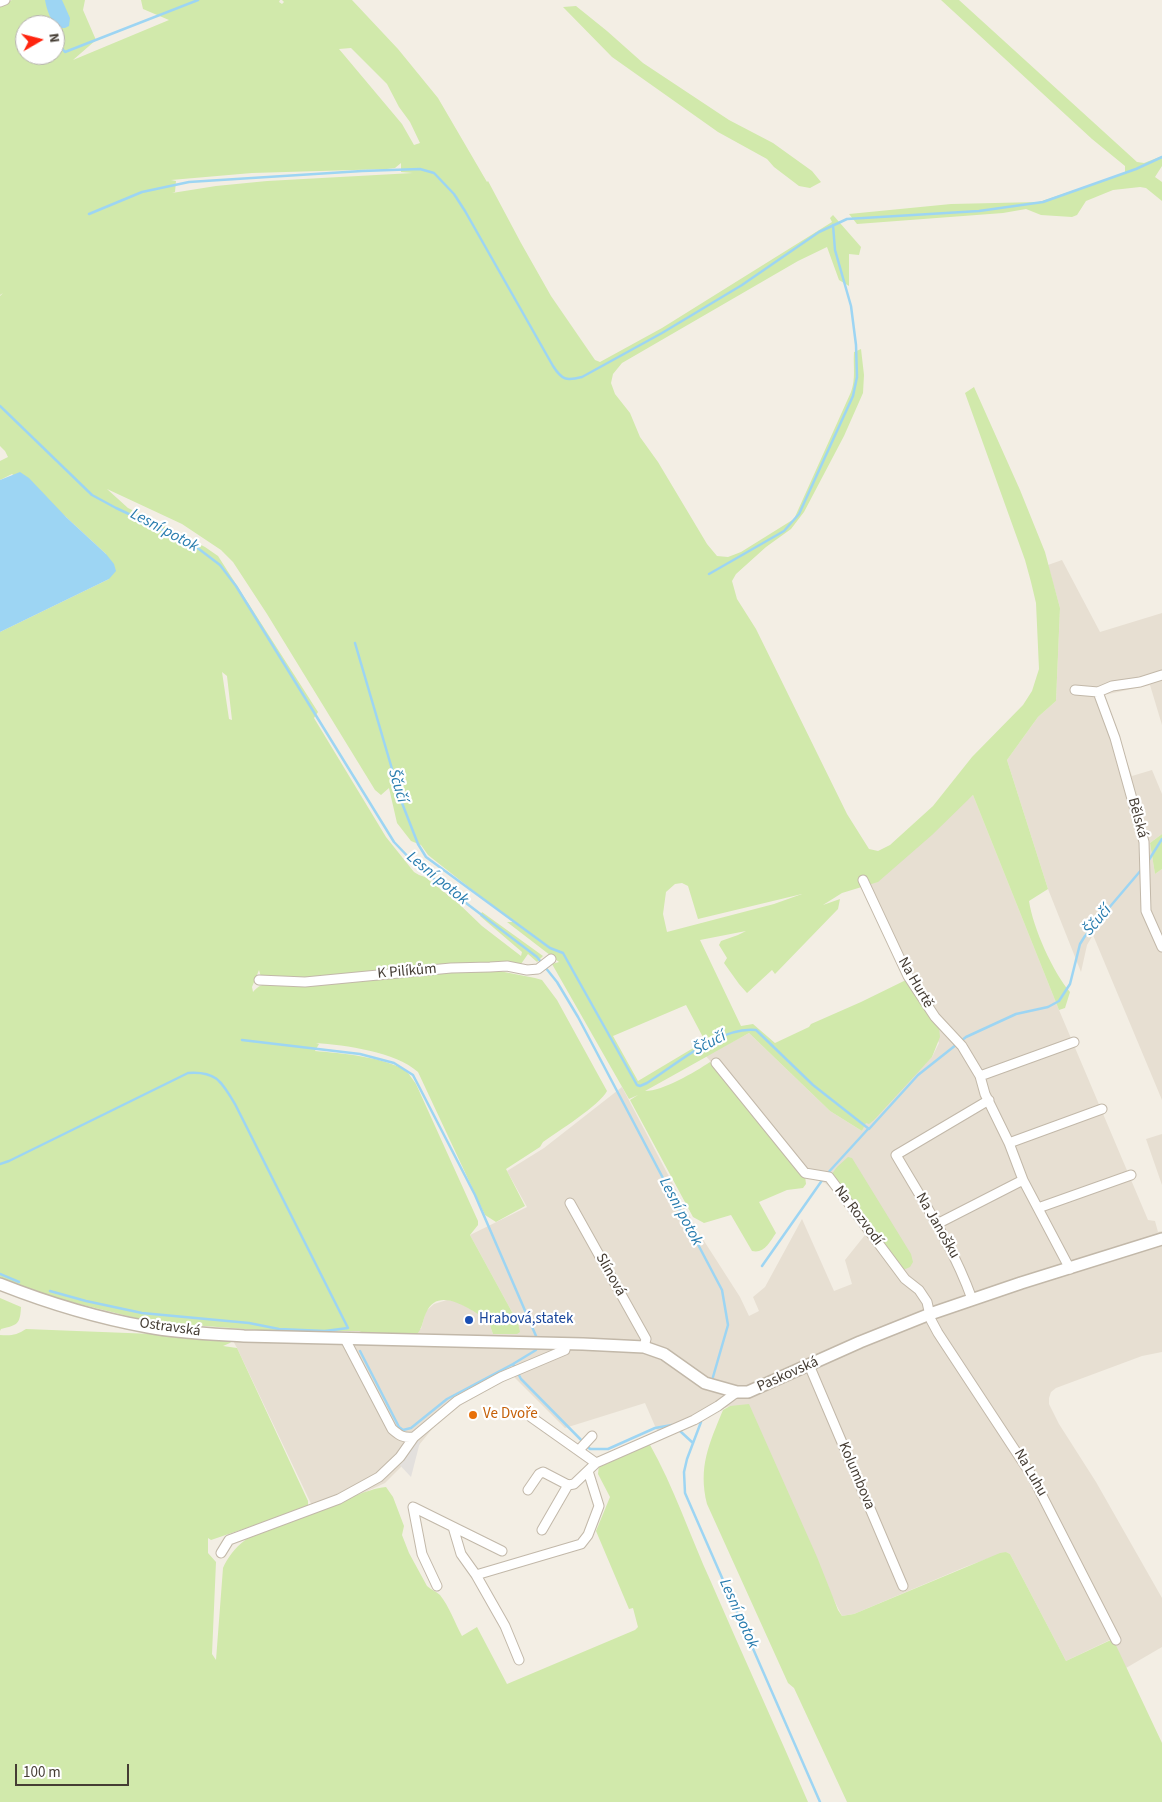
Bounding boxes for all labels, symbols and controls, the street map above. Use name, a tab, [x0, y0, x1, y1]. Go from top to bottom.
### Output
north arrow	[15, 15, 65, 65]
text: N	[43, 32, 64, 44]
water label: Lesní potok	[127, 505, 201, 557]
water label: Ščučí	[383, 767, 411, 805]
street label: Bělská	[1123, 796, 1151, 840]
water label: Lesní potok	[402, 848, 472, 910]
water label: Ščučí	[1080, 902, 1116, 940]
street label: Na Hurtě	[893, 954, 937, 1012]
street label: K Pilíkům	[377, 960, 437, 984]
water label: Ščučí	[690, 1028, 730, 1060]
water label: Lesní potok	[654, 1175, 706, 1249]
street label: Na Rozvodí	[830, 1183, 886, 1249]
street label: Na Janošku	[911, 1190, 963, 1262]
street label: Slínová	[591, 1250, 629, 1300]
place label: Hrabová,statek	[479, 1311, 573, 1329]
marker: Hrabová,statek	[463, 1314, 475, 1326]
street label: Ostravská	[138, 1315, 202, 1341]
street label: Paskovská	[755, 1354, 821, 1396]
place label: Ve Dvoře	[483, 1406, 538, 1424]
marker: Ve Dvoře	[467, 1409, 479, 1421]
street label: Kolumbova	[834, 1439, 878, 1513]
street label: Na Luhu	[1009, 1446, 1051, 1500]
water label: Lesní potok	[714, 1576, 762, 1652]
scale bar	[18, 1754, 131, 1786]
text: 100 m	[23, 1762, 61, 1783]

